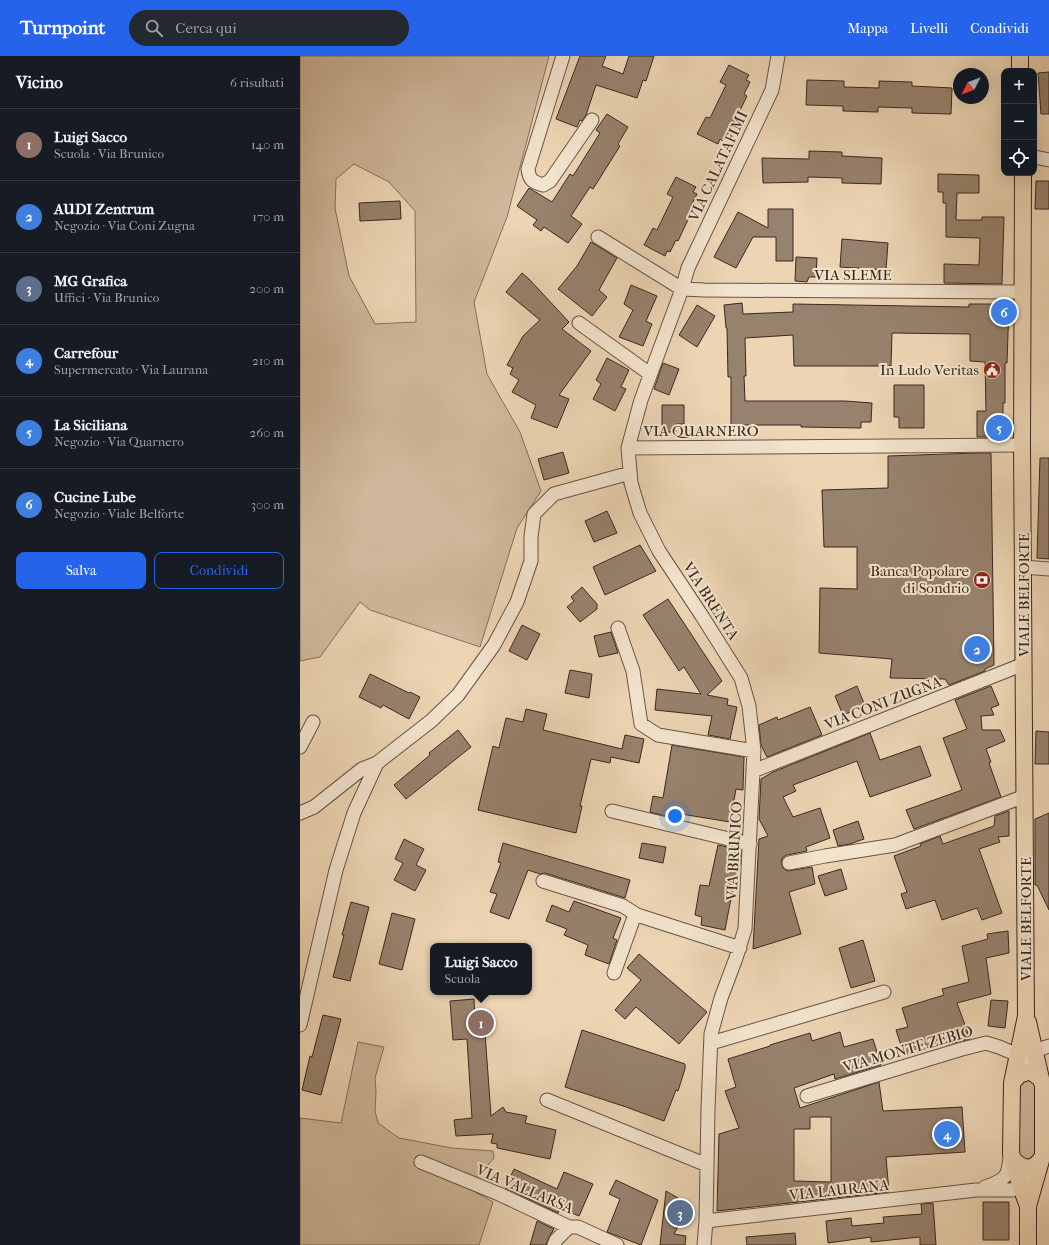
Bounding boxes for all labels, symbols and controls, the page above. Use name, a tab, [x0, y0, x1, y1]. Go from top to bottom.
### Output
search box	[129, 10, 409, 46]
text: Turnpoint	[20, 17, 105, 39]
icon: search	[143, 17, 165, 39]
text: Cerca qui	[175, 19, 237, 37]
text: Mappa	[847, 20, 888, 37]
text: Livelli	[910, 20, 948, 37]
text: Condividi	[970, 20, 1029, 37]
north arrow	[953, 68, 989, 104]
map controls	[1001, 68, 1037, 176]
button: +	[1001, 68, 1037, 104]
text: Vicino	[16, 72, 63, 92]
text: 6 risultati	[230, 75, 284, 90]
button: −	[1001, 104, 1037, 140]
street label: VIA CALATAFIMI	[684, 108, 752, 225]
text: Luigi Sacco	[54, 128, 127, 146]
text: 1	[27, 137, 31, 152]
text: 140 m	[251, 137, 284, 152]
button: locate	[1001, 140, 1037, 176]
text: Scuola · Via Brunico	[54, 146, 164, 161]
text: AUDI Zentrum	[54, 200, 154, 218]
text: 2	[26, 209, 32, 224]
text: 170 m	[252, 209, 284, 224]
text: Negozio · Via Coni Zugna	[54, 218, 195, 233]
street label: VIA SLEME	[813, 266, 892, 284]
text: MG Grafica	[54, 272, 127, 290]
text: 3	[26, 281, 32, 296]
text: 200 m	[249, 281, 284, 296]
text: Uffici · Via Brunico	[54, 290, 159, 305]
pin: 6	[991, 297, 1017, 327]
text: Carrefour	[54, 344, 118, 362]
text: 4	[25, 353, 33, 368]
text: 210 m	[252, 353, 284, 368]
public building icon: In Ludo Veritas	[982, 360, 1002, 380]
place label: In Ludo Veritas	[880, 361, 979, 379]
text: Supermercato · Via Laurana	[54, 362, 208, 377]
pin: 5	[986, 413, 1012, 443]
text: La Siciliana	[54, 416, 127, 434]
street label: VIA QUARNERO	[642, 422, 759, 440]
text: 5	[26, 425, 32, 440]
text: 260 m	[250, 425, 284, 440]
text: Negozio · Via Quarnero	[54, 434, 184, 449]
text: Cucine Lube	[54, 488, 136, 506]
text: 6	[25, 497, 33, 512]
text: 300 m	[251, 497, 284, 512]
text: Negozio · Viale Belforte	[54, 506, 184, 521]
street label: VIALE BELFORTE	[1015, 533, 1033, 658]
button: Salva	[16, 552, 146, 589]
button: Condividi	[154, 552, 284, 589]
street label: VIA BRENTA	[679, 558, 743, 644]
place label: Banca Popolare di Sondrio	[870, 562, 970, 597]
bank icon: Banca Popolare di Sondrio	[972, 570, 992, 590]
pin: 2	[964, 634, 990, 664]
street label: VIA CONI ZUGNA	[821, 672, 944, 734]
street label: VIA BRUNICO	[722, 801, 746, 902]
your location	[665, 806, 685, 826]
street label: VIALE BELFORTE	[1017, 857, 1035, 982]
popup	[430, 943, 532, 995]
text: Luigi Sacco	[444, 953, 518, 971]
text: Scuola	[444, 971, 480, 986]
pin: 1	[468, 1008, 494, 1038]
street label: VIA MONTE ZEBIO	[840, 1022, 975, 1076]
pin: 4	[934, 1119, 960, 1149]
street label: VIA VALLARSA	[473, 1160, 576, 1218]
street label: VIA LAURANA	[787, 1176, 890, 1204]
pin: 3	[667, 1198, 693, 1228]

